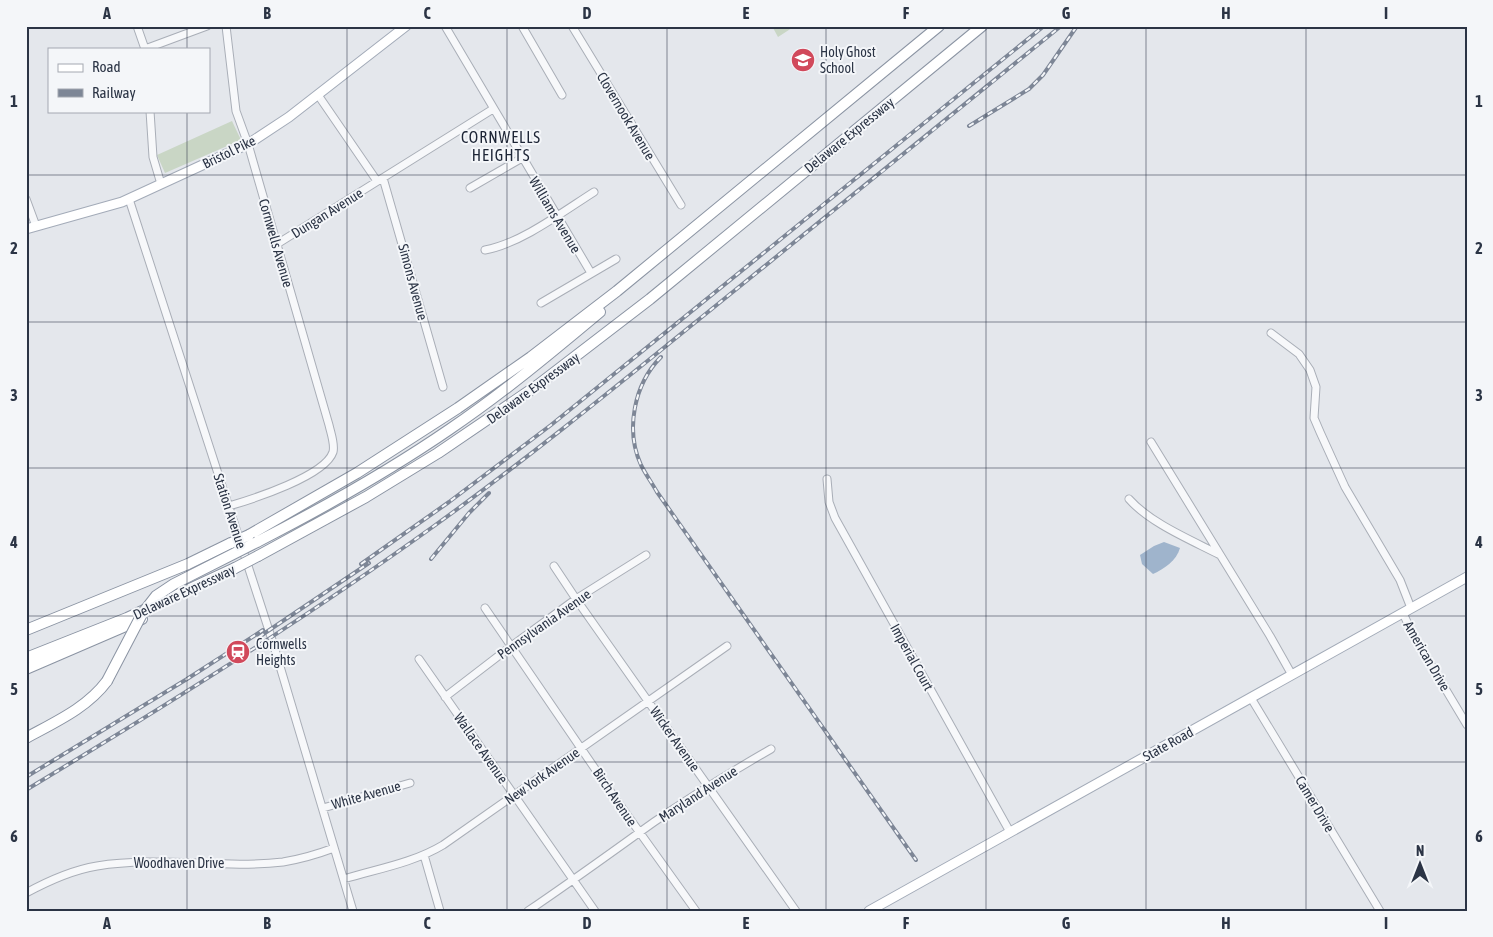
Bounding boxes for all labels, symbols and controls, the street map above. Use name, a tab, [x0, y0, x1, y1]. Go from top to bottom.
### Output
text: A	[102, 4, 111, 22]
text: B	[263, 4, 271, 22]
text: C	[423, 4, 431, 22]
text: D	[583, 4, 592, 22]
text: E	[743, 4, 750, 22]
text: F	[903, 4, 910, 22]
text: G	[1062, 4, 1071, 22]
text: H	[1221, 4, 1231, 22]
text: I	[1384, 4, 1388, 22]
place label: Holy Ghost School	[820, 44, 876, 76]
school or university icon: Holy Ghost School	[790, 47, 816, 73]
legend	[48, 48, 210, 112]
text: Road	[92, 58, 121, 75]
street label: Clovernook Avenue	[594, 69, 658, 163]
text: Railway	[92, 84, 136, 101]
text: 1	[10, 92, 18, 110]
text: 1	[1475, 92, 1483, 110]
street label: Delaware Expressway	[801, 94, 897, 176]
district label: CORNWELLS HEIGHTS	[461, 128, 541, 164]
street label: Bristol Pike	[200, 132, 258, 172]
street label: Williams Avenue	[526, 174, 584, 256]
street label: Dungan Avenue	[288, 185, 366, 241]
street label: Cornwells Avenue	[256, 197, 296, 289]
text: 2	[10, 239, 18, 257]
text: 2	[1475, 239, 1483, 257]
street label: Simons Avenue	[395, 242, 431, 322]
street label: Delaware Expressway	[484, 349, 583, 427]
text: 3	[10, 386, 18, 404]
text: 3	[1475, 386, 1483, 404]
street label: Station Avenue	[210, 472, 250, 550]
text: 4	[9, 533, 18, 551]
text: 4	[1474, 533, 1483, 551]
street label: Delaware Expressway	[130, 561, 238, 623]
street label: Pennsylvania Avenue	[494, 586, 594, 662]
street label: American Drive	[1401, 618, 1453, 694]
street label: Imperial Court	[887, 621, 937, 693]
place label: Cornwells Heights	[256, 636, 307, 668]
station icon: Cornwells Heights	[225, 639, 251, 665]
text: 5	[10, 680, 18, 698]
text: 5	[1475, 680, 1483, 698]
street label: Wicker Avenue	[647, 703, 703, 775]
street label: Wallace Avenue	[451, 710, 511, 786]
street label: State Road	[1140, 724, 1196, 764]
street label: New York Avenue	[501, 744, 583, 808]
street label: Maryland Avenue	[656, 763, 740, 825]
street label: Birch Avenue	[590, 765, 640, 829]
street label: Camer Drive	[1292, 773, 1338, 835]
street label: White Avenue	[330, 778, 402, 812]
text: 6	[10, 827, 18, 845]
text: 6	[1475, 827, 1483, 845]
north arrow	[1396, 840, 1446, 890]
text: N	[1416, 843, 1424, 859]
street label: Woodhaven Drive	[134, 855, 224, 871]
text: A	[102, 914, 111, 932]
text: B	[263, 914, 271, 932]
text: C	[423, 914, 431, 932]
text: D	[583, 914, 592, 932]
text: E	[743, 914, 750, 932]
text: F	[903, 914, 910, 932]
text: G	[1062, 914, 1071, 932]
text: H	[1221, 914, 1231, 932]
text: I	[1384, 914, 1388, 932]

